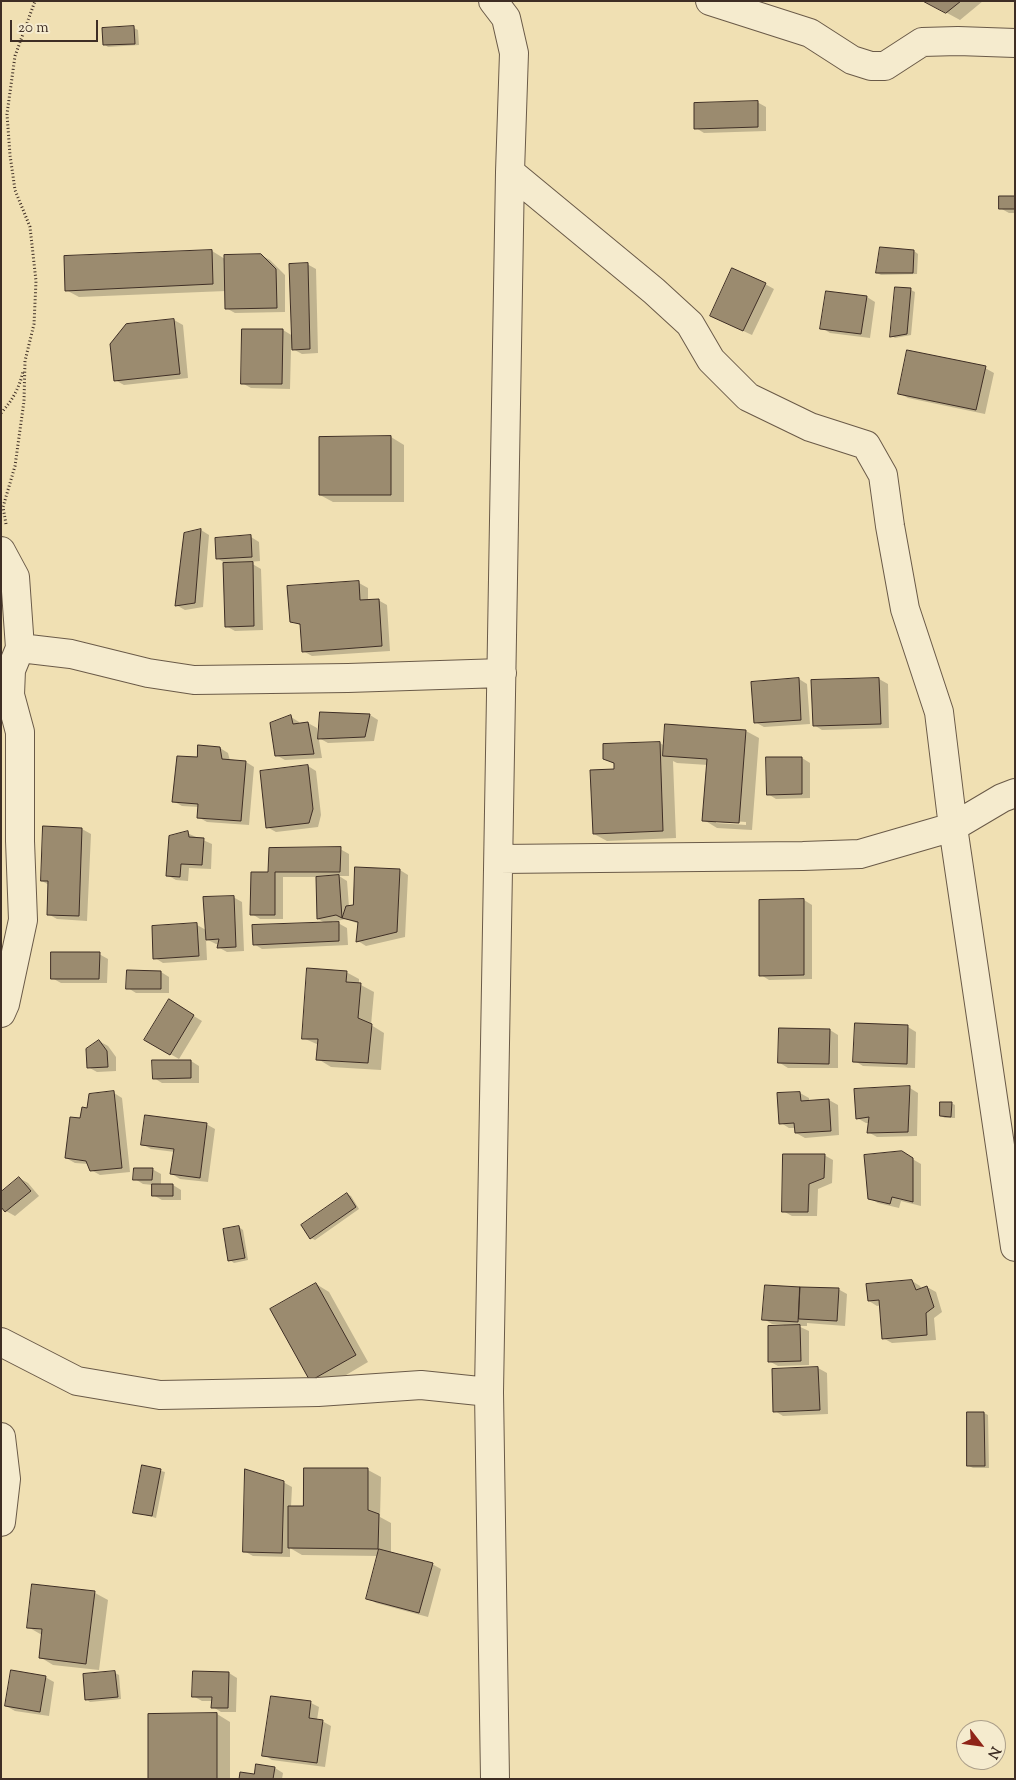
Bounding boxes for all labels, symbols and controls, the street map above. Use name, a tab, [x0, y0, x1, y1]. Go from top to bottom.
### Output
scale bar	[12, 10, 100, 42]
text: 20 m	[18, 18, 49, 39]
north arrow	[956, 1720, 1006, 1770]
text: N	[982, 1742, 1005, 1762]

